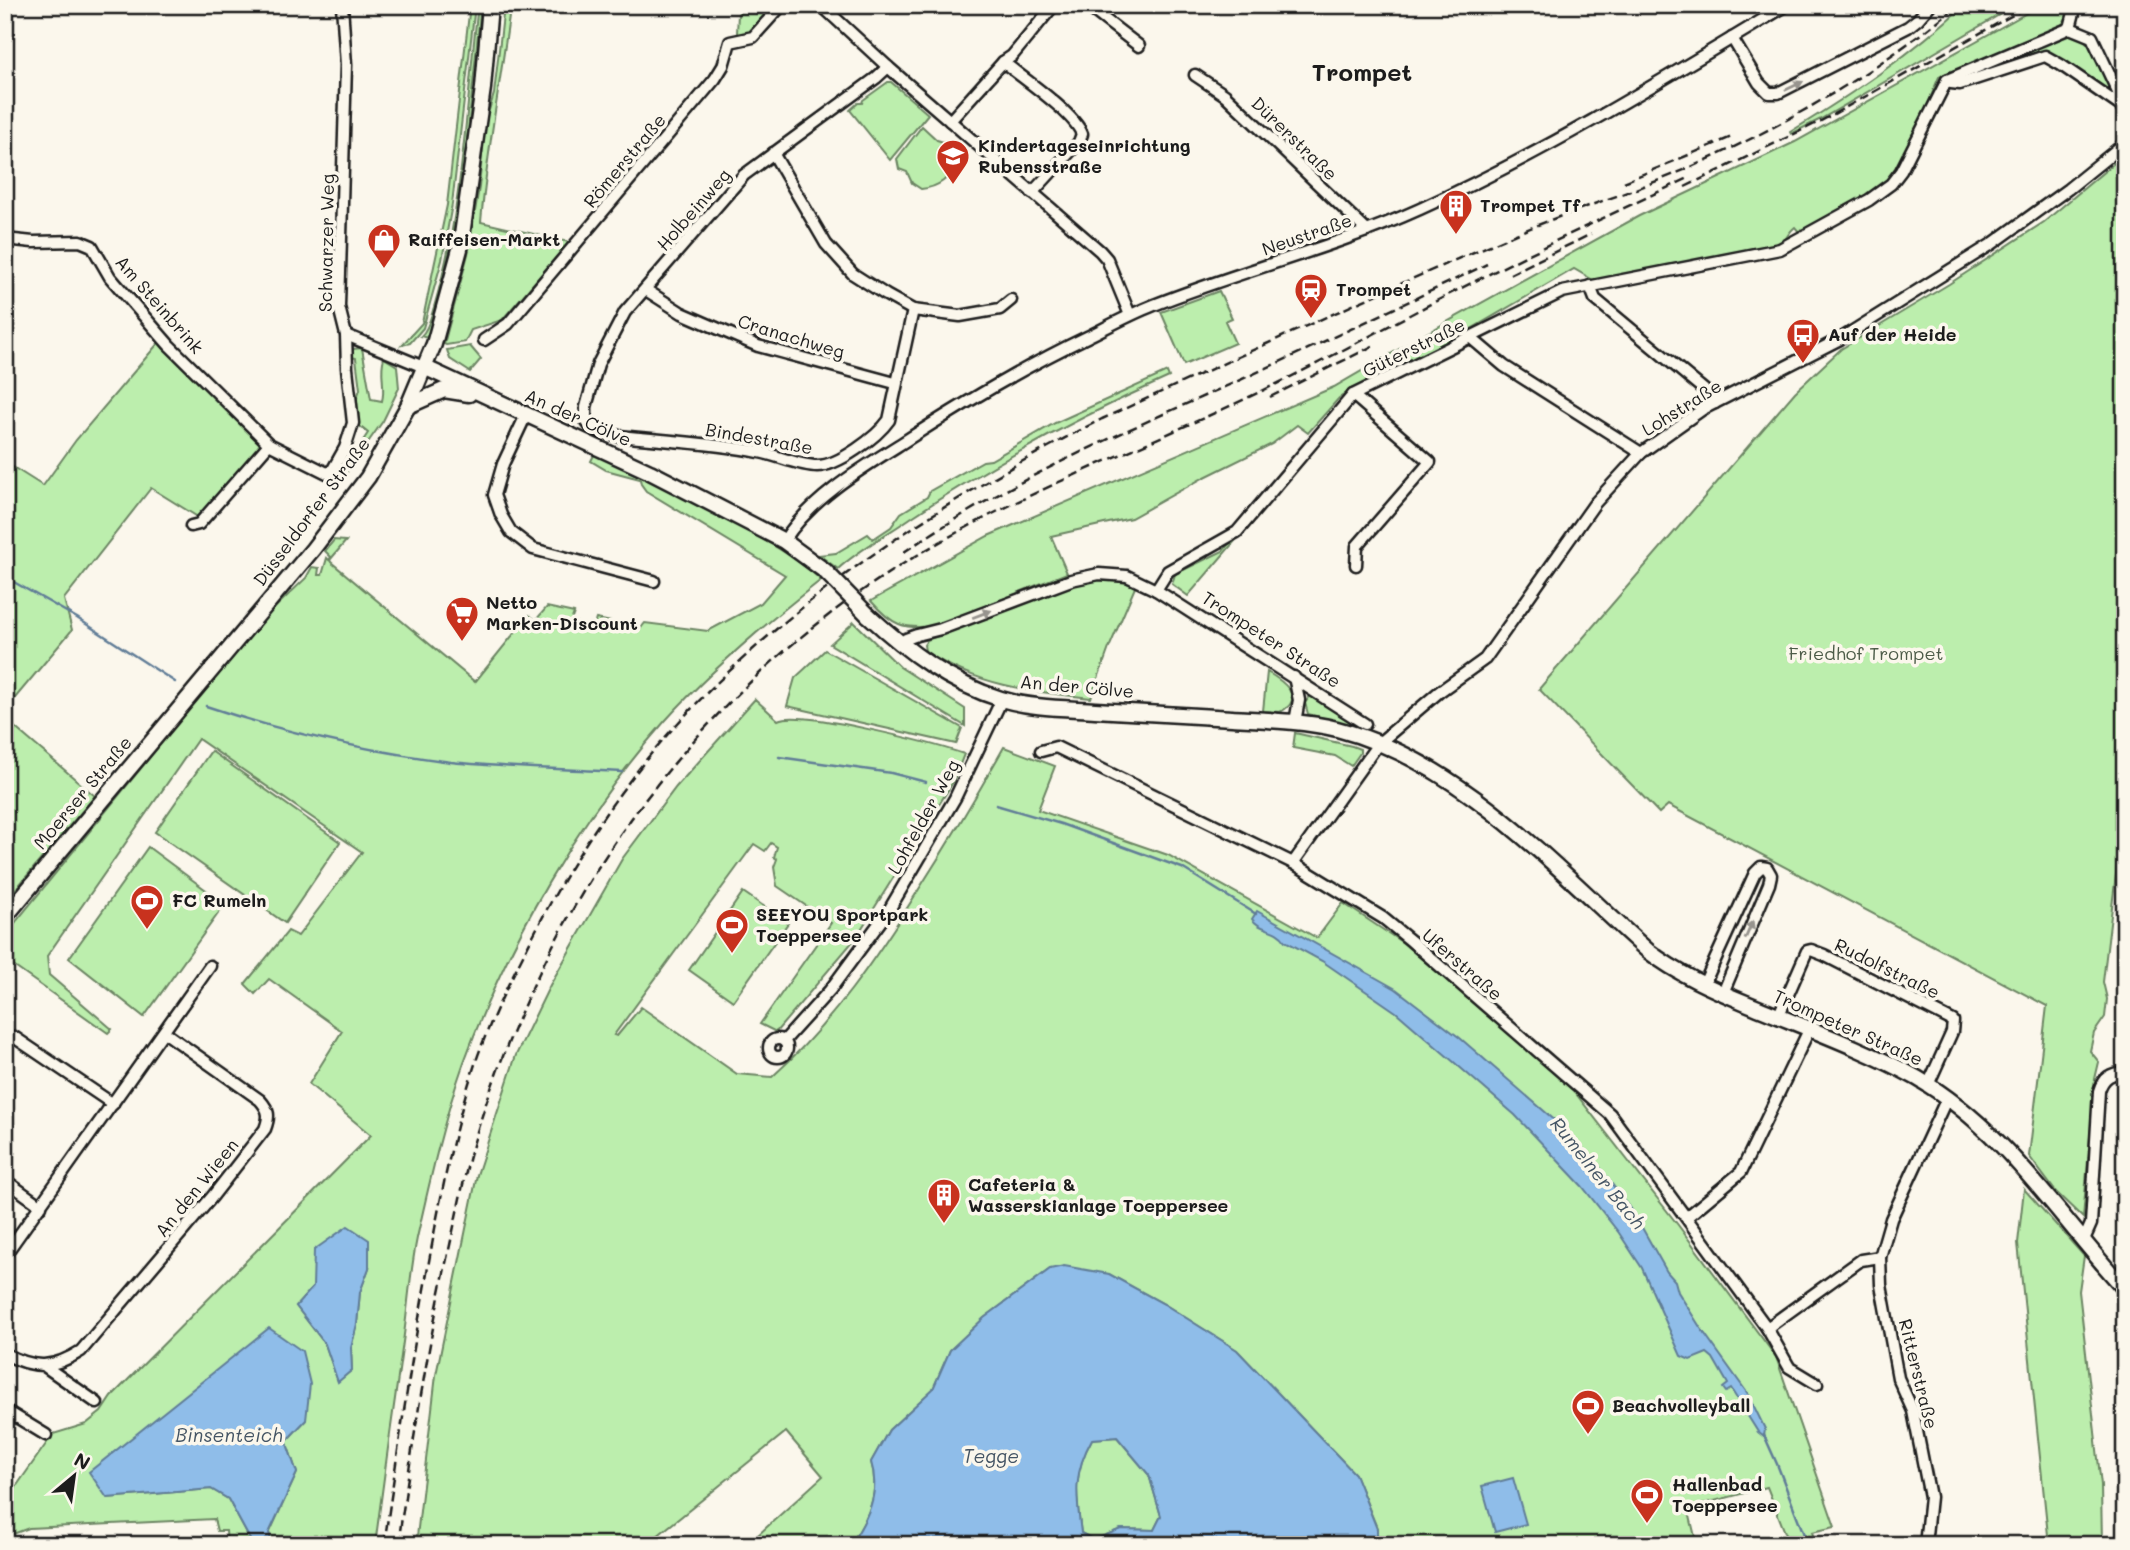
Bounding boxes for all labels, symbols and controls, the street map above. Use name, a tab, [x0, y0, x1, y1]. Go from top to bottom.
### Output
district label: Trompet	[1312, 56, 1412, 87]
one-way arrow	[1784, 80, 1804, 92]
street label: Dürerstraße	[1246, 91, 1343, 185]
street label: Römerstraße	[578, 108, 671, 213]
place label: Kindertageseinrichtung Rubensstraße	[978, 133, 1191, 178]
school or university icon: Kindertageseinrichtung Rubensstraße	[934, 137, 972, 186]
street label: Holbeinweg	[651, 163, 736, 256]
street label: Schwarzer Weg	[313, 174, 339, 312]
building icon: Trompet Tf	[1437, 187, 1475, 236]
place label: Trompet Tf	[1480, 193, 1580, 217]
street label: Neustraße	[1258, 207, 1355, 261]
shop icon: Raiffeisen-Markt	[365, 221, 403, 270]
place label: Raiffeisen-Markt	[408, 227, 560, 251]
street label: Am Steinbrink	[110, 250, 209, 359]
station icon: Trompet	[1292, 271, 1330, 320]
place label: Trompet	[1336, 277, 1411, 301]
street label: Cranachweg	[735, 308, 848, 364]
street label: Güterstraße	[1359, 312, 1469, 382]
bus stop icon: Auf der Heide	[1784, 316, 1822, 365]
place label: Auf der Heide	[1828, 322, 1957, 346]
street label: Lohstraße	[1637, 373, 1726, 441]
street label: An der Cölve	[521, 383, 635, 451]
street label: Bindestraße	[704, 417, 815, 459]
street label: Düsseldorfer Straße	[247, 432, 375, 591]
street label: Trompeter Straße	[1197, 585, 1346, 693]
place label: Netto Marken-Discount	[486, 590, 638, 635]
supermarket icon: Netto Marken-Discount	[443, 594, 481, 643]
one-way arrow	[971, 608, 992, 619]
park label: Friedhof Trompet	[1789, 641, 1944, 665]
street label: An der Cölve	[1019, 669, 1135, 703]
street label: Moerser Straße	[28, 731, 137, 854]
street label: Lohfelder Weg	[882, 755, 965, 878]
sports icon: FC Rumeln	[128, 882, 166, 931]
place label: FC Rumeln	[172, 888, 266, 912]
place label: SEEYOU Sportpark Toeppersee	[756, 902, 928, 947]
sports icon: SEEYOU Sportpark Toeppersee	[713, 906, 751, 955]
one-way arrow	[1744, 919, 1755, 940]
street label: Uferstraße	[1418, 923, 1508, 1006]
street label: Rudolfstraße	[1831, 932, 1944, 1004]
street label: Trompeter Straße	[1770, 983, 1927, 1071]
water label: Rumelner Bach	[1545, 1111, 1651, 1234]
street label: An den Wieen	[149, 1133, 243, 1242]
place label: Cafeteria & Wasserskianlage Toeppersee	[968, 1172, 1229, 1217]
building icon: Cafeteria & Wasserskianlage Toeppersee	[925, 1176, 963, 1225]
street label: Ritterstraße	[1894, 1316, 1944, 1431]
sports icon: Beachvolleyball	[1569, 1387, 1607, 1436]
place label: Beachvolleyball	[1612, 1393, 1750, 1417]
water label: Binsenteich	[175, 1422, 283, 1447]
north arrow	[38, 1442, 108, 1512]
water label: Tegge	[963, 1443, 1019, 1468]
text: N	[70, 1446, 95, 1475]
place label: Hallenbad Toeppersee	[1672, 1472, 1778, 1517]
sports icon: Hallenbad Toeppersee	[1628, 1476, 1666, 1525]

